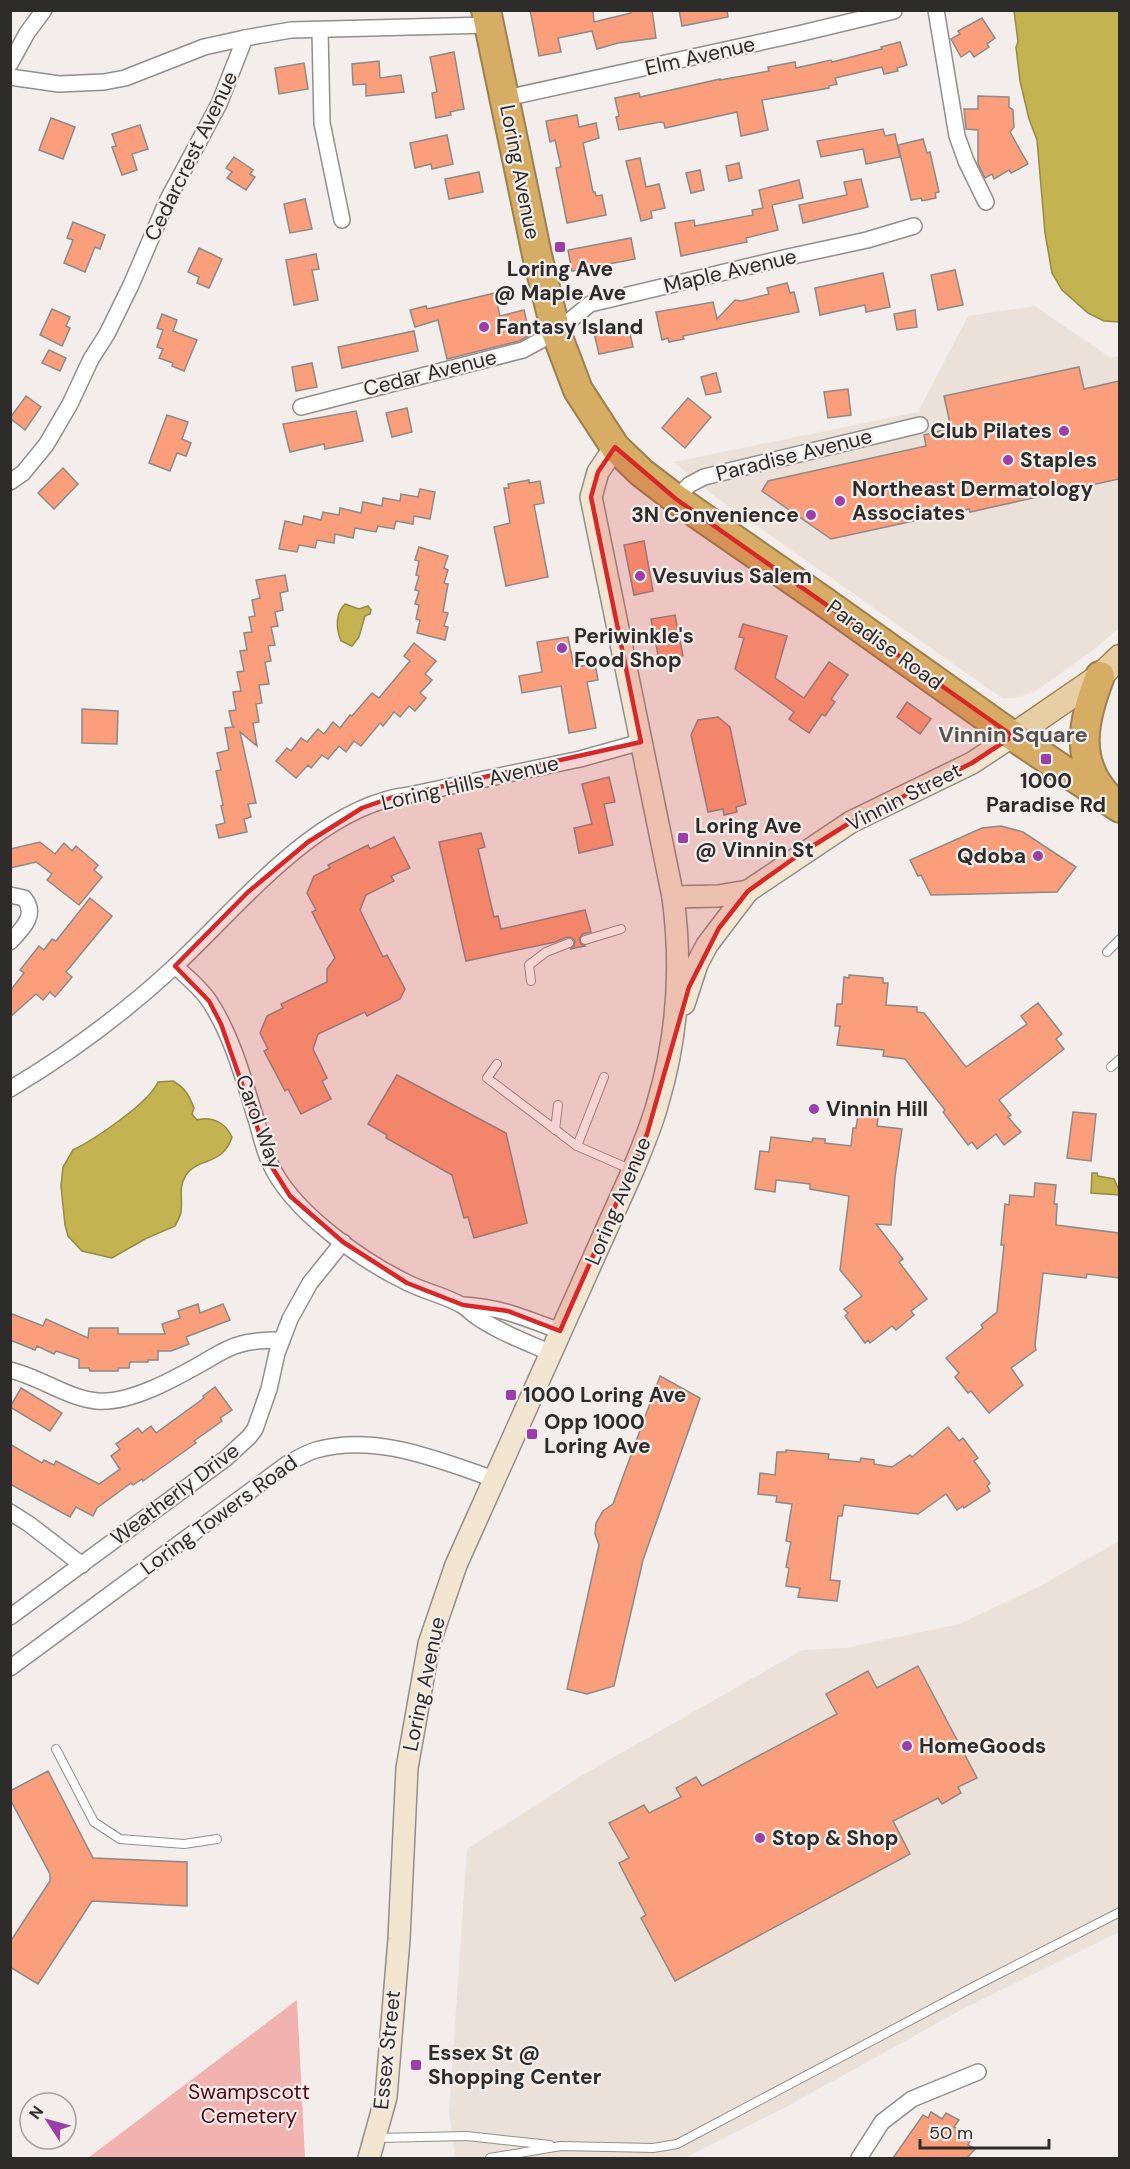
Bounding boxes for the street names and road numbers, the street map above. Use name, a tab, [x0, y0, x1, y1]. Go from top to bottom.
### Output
street label: Elm Avenue	[642, 30, 758, 82]
street label: Cedarcrest Avenue	[138, 66, 244, 246]
street label: Loring Avenue	[493, 102, 547, 242]
street label: Maple Avenue	[661, 242, 799, 300]
street label: Cedar Avenue	[360, 343, 500, 403]
street label: Paradise Avenue	[713, 422, 875, 488]
street label: Paradise Road	[821, 593, 949, 697]
street label: Loring Hills Avenue	[378, 749, 562, 817]
street label: Vinnin Street	[842, 756, 966, 838]
street label: Carol Way	[229, 1071, 289, 1173]
street label: Loring Avenue	[578, 1133, 658, 1269]
street label: Weatherly Drive	[105, 1436, 245, 1552]
street label: Loring Towers Road	[135, 1449, 303, 1581]
street label: Loring Avenue	[396, 1614, 452, 1754]
street label: Essex Street	[367, 1989, 407, 2111]

